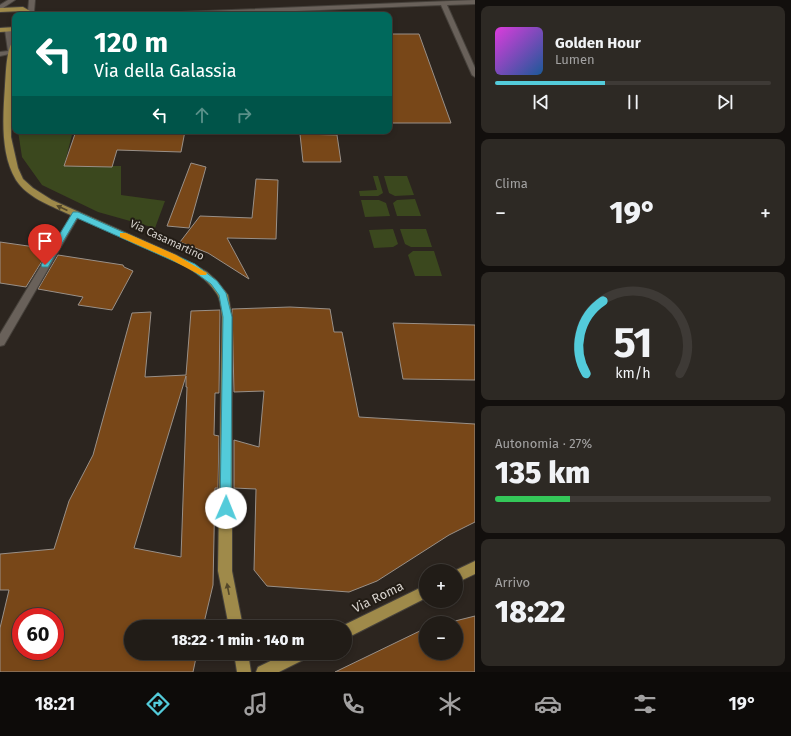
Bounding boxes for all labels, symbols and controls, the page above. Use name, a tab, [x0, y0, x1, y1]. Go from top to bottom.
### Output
text: 120 m	[94, 26, 168, 59]
icon: left	[28, 28, 80, 80]
text: Golden Hour	[555, 34, 641, 52]
text: Lumen	[555, 52, 595, 67]
text: Via della Galassia	[94, 60, 237, 82]
icon: previous	[530, 91, 552, 113]
icon: pause	[622, 91, 644, 113]
icon: next	[714, 91, 736, 113]
icon: left	[149, 104, 171, 126]
icon: ahead	[191, 104, 213, 126]
icon: right	[233, 104, 255, 126]
text: Clima	[495, 176, 528, 191]
text: 19°	[610, 195, 656, 231]
text: −	[495, 200, 506, 227]
text: +	[760, 200, 771, 227]
one-way arrow	[56, 205, 68, 211]
street label: Via Casamartino	[128, 217, 206, 263]
pin	[28, 224, 62, 265]
icon: arrive	[34, 230, 56, 252]
text: 51	[613, 318, 653, 368]
text: km/h	[615, 365, 651, 382]
text: Autonomia · 27%	[495, 436, 592, 451]
text: 135 km	[495, 455, 590, 491]
position arrow	[205, 487, 247, 529]
map controls	[419, 564, 463, 660]
button: +	[419, 564, 463, 608]
text: Arrivo	[495, 575, 530, 590]
street label: Via Roma	[350, 578, 406, 616]
one-way arrow	[225, 583, 231, 595]
text: 18:22	[495, 594, 565, 630]
speed limit sign: 60	[12, 608, 64, 660]
button: −	[419, 616, 463, 660]
text: 18:22 · 1 min · 140 m	[172, 631, 304, 649]
icon: directions	[144, 690, 172, 718]
icon: music	[242, 690, 270, 718]
icon: phone	[339, 690, 367, 718]
icon: climate	[436, 690, 464, 718]
icon: car	[534, 690, 562, 718]
icon: filters	[631, 690, 659, 718]
text: 18:21	[35, 693, 75, 715]
text: 19°	[728, 693, 756, 715]

